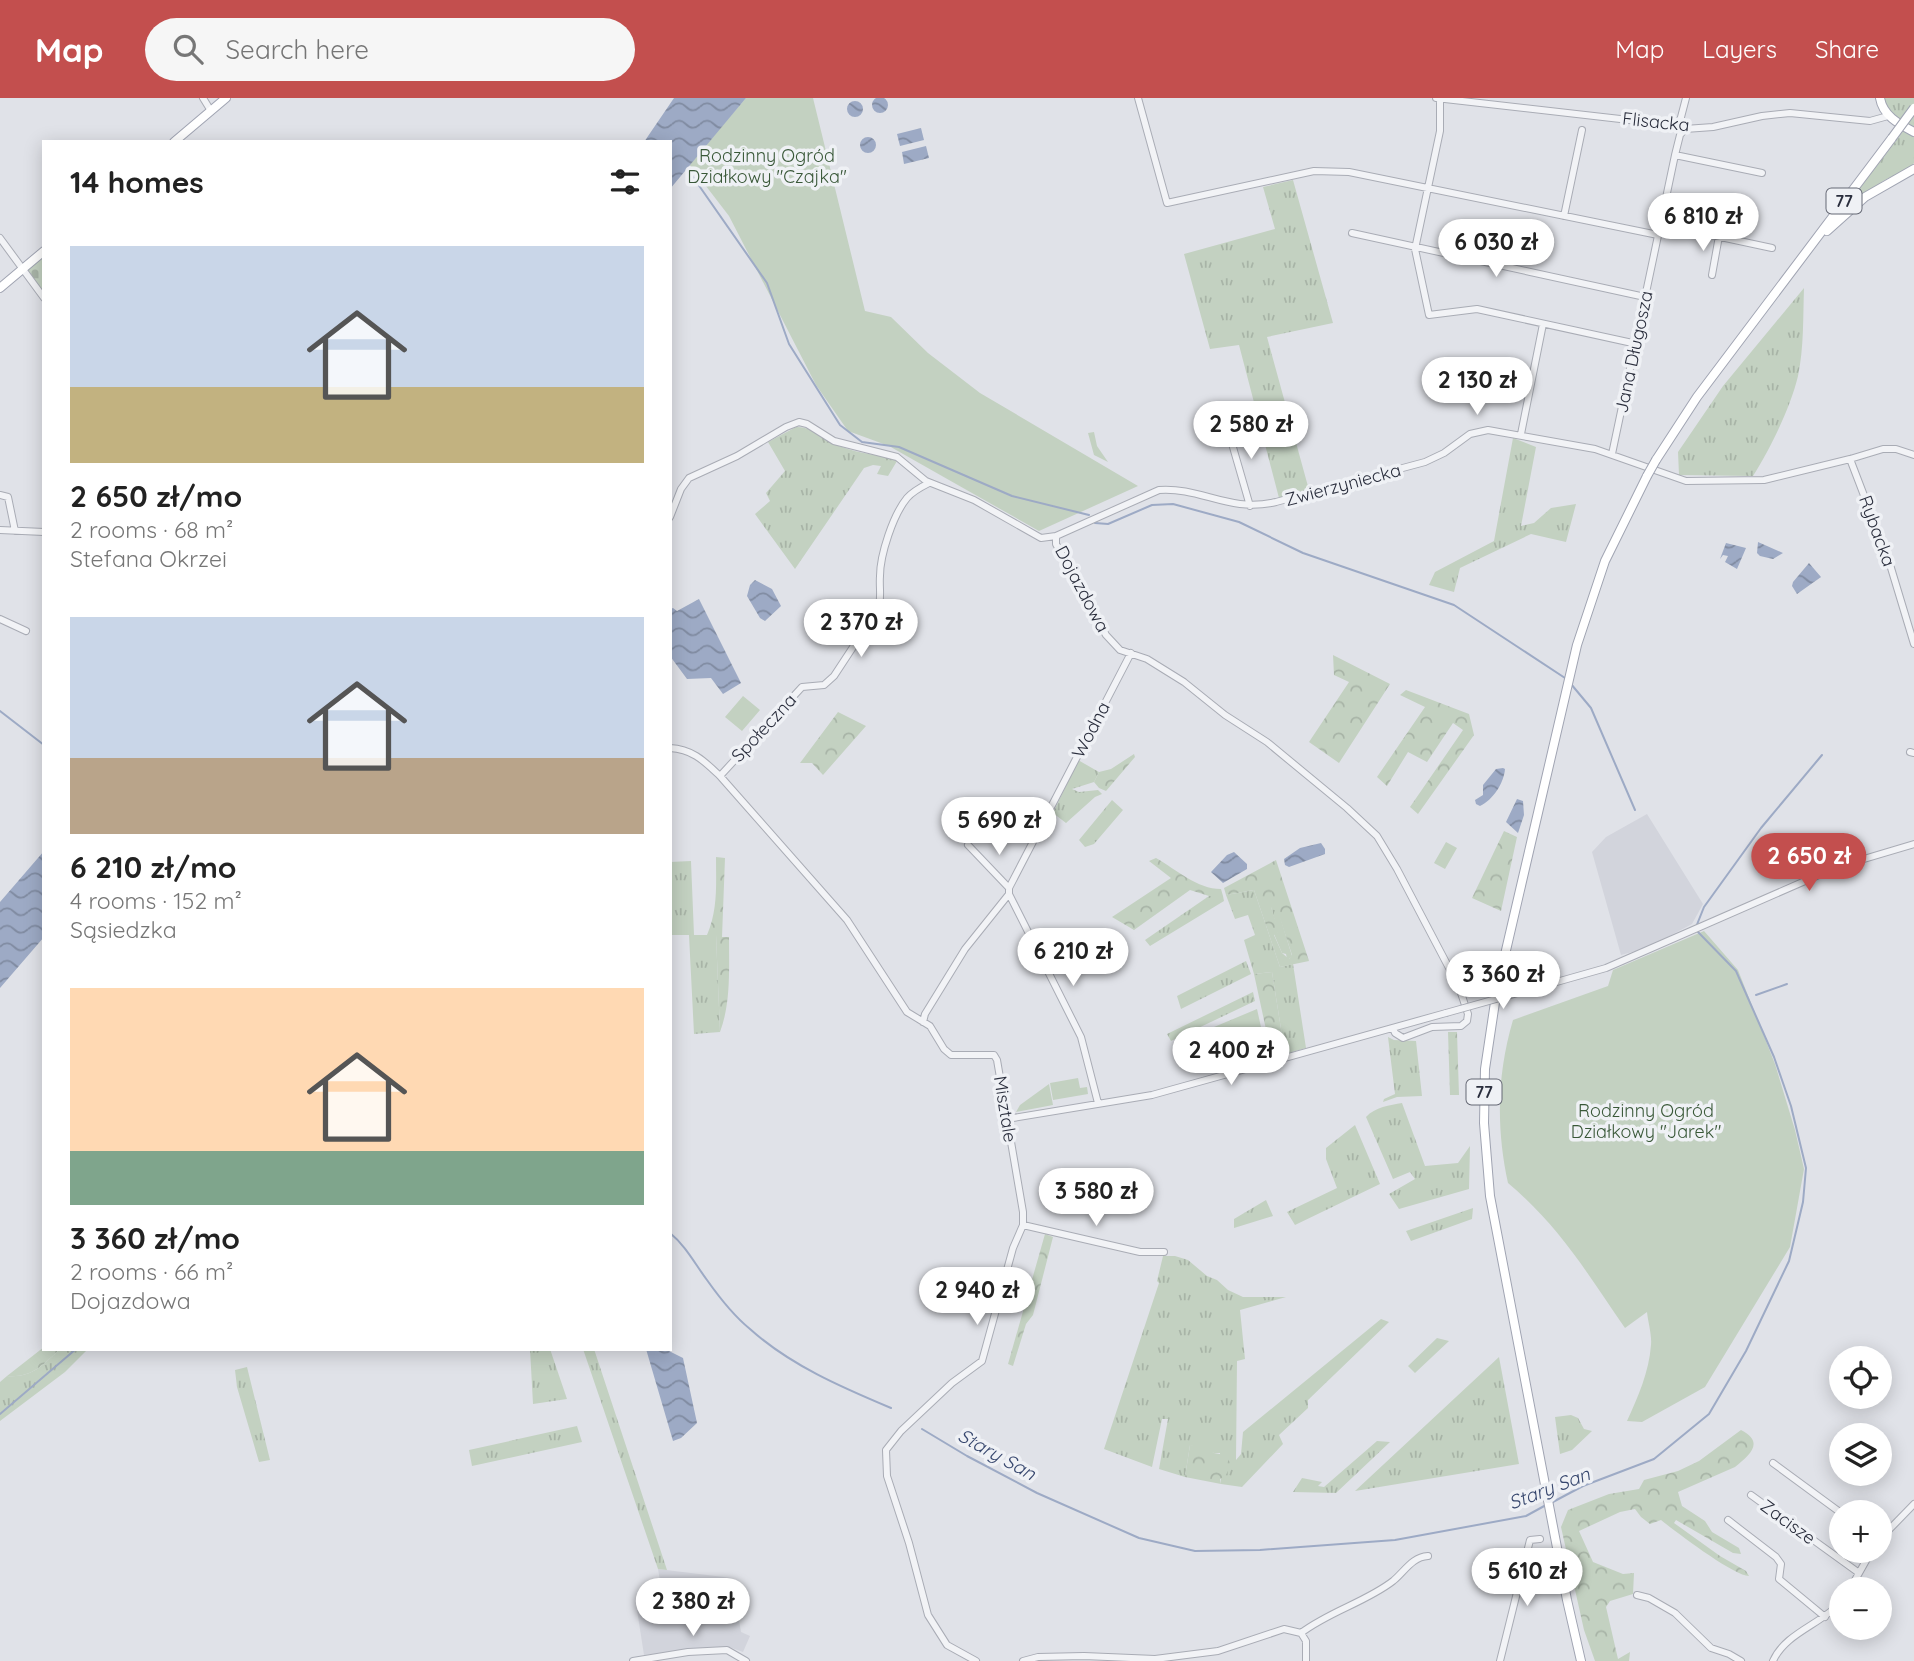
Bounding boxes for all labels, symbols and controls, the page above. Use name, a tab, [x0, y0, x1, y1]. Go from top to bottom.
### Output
search box	[145, 18, 635, 81]
text: Map	[35, 29, 103, 70]
icon: search	[169, 30, 207, 68]
text: Search here	[225, 33, 369, 66]
text: Map	[1615, 34, 1664, 64]
text: Layers	[1702, 34, 1777, 64]
text: Share	[1815, 34, 1879, 64]
street label: Flisacka	[1621, 107, 1691, 136]
park label: Rodzinny Ogród Działkowy "Czajka"	[687, 144, 847, 188]
text: 14 homes	[70, 163, 204, 201]
icon: filters	[606, 163, 644, 201]
road number: 77	[1826, 188, 1862, 214]
pin: 6 810 zł	[1631, 194, 1775, 253]
text: 6 810 zł	[1664, 201, 1742, 230]
pin: 6 030 zł	[1424, 220, 1568, 279]
text: 6 030 zł	[1454, 227, 1538, 256]
street label: Jana Długosza	[1609, 289, 1658, 415]
icon: home	[294, 292, 420, 418]
pin: 2 130 zł	[1405, 358, 1549, 417]
text: 2 130 zł	[1438, 365, 1516, 394]
pin: 2 580 zł	[1179, 402, 1323, 461]
text: 2 580 zł	[1209, 409, 1293, 438]
street label: Zwierzyniecka	[1282, 458, 1403, 511]
text: 2 650 zł/mo	[70, 477, 242, 515]
street label: Rybacka	[1854, 492, 1901, 569]
text: 2 rooms · 68 m²	[70, 515, 233, 544]
street label: Dojazdowa	[1050, 542, 1115, 636]
text: Stefana Okrzei	[70, 544, 227, 573]
pin: 2 370 zł	[789, 600, 933, 659]
text: 2 370 zł	[820, 607, 902, 636]
icon: home	[294, 663, 420, 789]
street label: Społeczna	[726, 689, 801, 767]
street label: Wodna	[1066, 698, 1115, 762]
pin: 5 690 zł	[927, 798, 1071, 857]
text: 5 690 zł	[957, 805, 1041, 834]
pin: 2 650 zł	[1737, 834, 1881, 893]
text: 2 650 zł	[1767, 841, 1851, 870]
text: 6 210 zł/mo	[70, 848, 237, 886]
text: 4 rooms · 152 m²	[70, 886, 242, 915]
text: Sąsiedzka	[70, 915, 177, 944]
pin: 6 210 zł	[1001, 928, 1145, 988]
text: 6 210 zł	[1033, 936, 1113, 965]
pin: 3 360 zł	[1431, 951, 1575, 1011]
text: 3 360 zł	[1462, 959, 1544, 988]
pin: 2 400 zł	[1159, 1028, 1303, 1087]
icon: home	[294, 1034, 420, 1160]
text: 2 400 zł	[1188, 1035, 1274, 1064]
street label: Misztale	[989, 1074, 1022, 1144]
road number: 77	[1466, 1080, 1502, 1104]
park label: Rodzinny Ogród Działkowy "Jarek"	[1571, 1099, 1721, 1143]
pin: 3 580 zł	[1024, 1168, 1168, 1228]
text: 3 580 zł	[1055, 1176, 1137, 1205]
text: 3 360 zł/mo	[70, 1219, 240, 1257]
text: 2 rooms · 66 m²	[70, 1257, 233, 1286]
pin: 2 940 zł	[905, 1268, 1049, 1327]
text: 2 940 zł	[935, 1275, 1019, 1304]
text: Dojazdowa	[70, 1286, 191, 1315]
map controls	[1829, 1346, 1892, 1640]
button: locate	[1829, 1346, 1892, 1409]
water label: Stary San	[954, 1423, 1041, 1486]
button: layers	[1829, 1423, 1892, 1486]
water label: Stary San	[1505, 1461, 1594, 1514]
street label: Zacisze	[1756, 1494, 1820, 1549]
button: +	[1829, 1500, 1892, 1563]
pin: 5 610 zł	[1455, 1548, 1599, 1608]
text: 5 610 zł	[1488, 1556, 1566, 1585]
button: −	[1829, 1577, 1892, 1640]
pin: 2 380 zł	[621, 1578, 765, 1638]
text: 2 380 zł	[652, 1586, 734, 1615]

